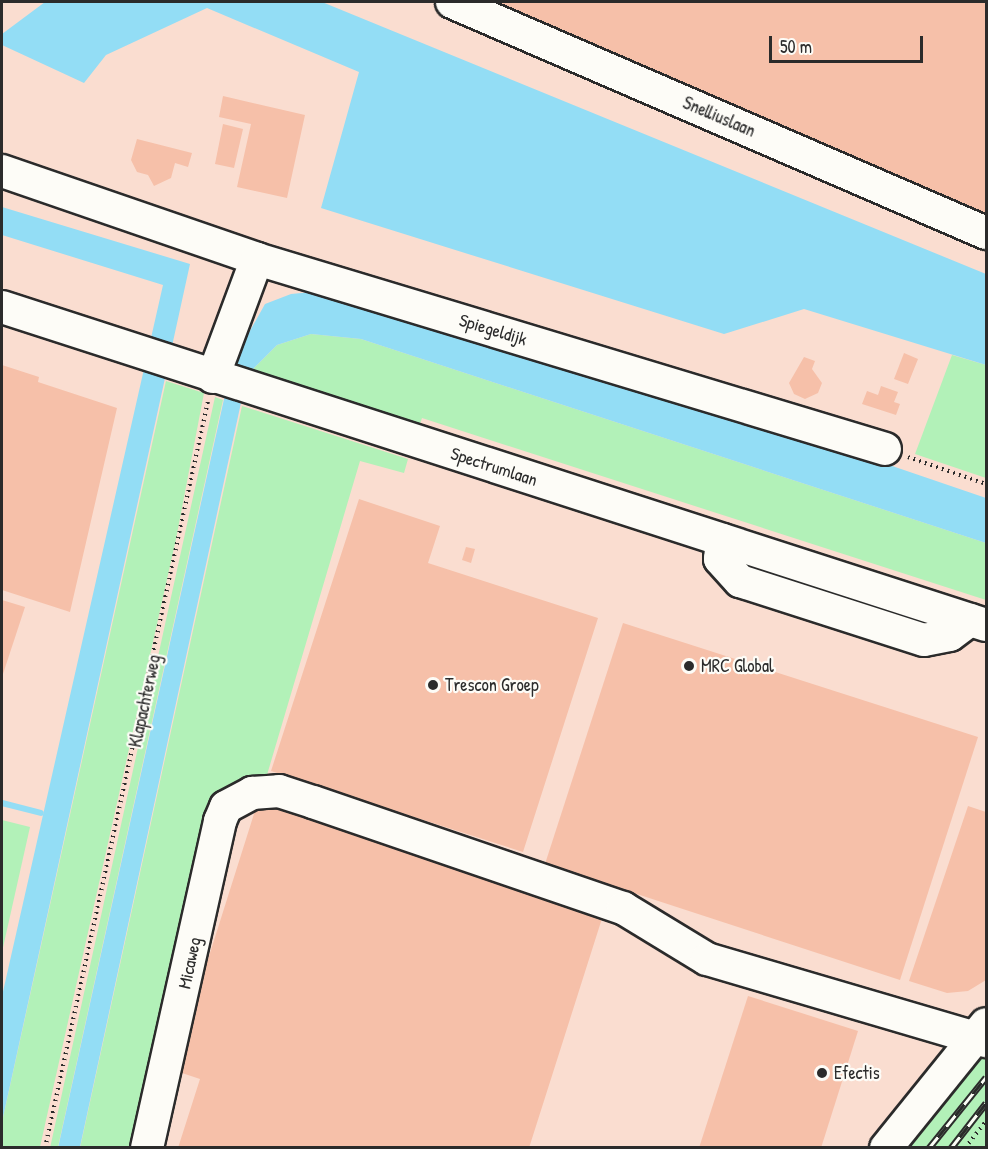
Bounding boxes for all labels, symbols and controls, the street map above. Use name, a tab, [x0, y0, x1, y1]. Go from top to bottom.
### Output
scale bar	[772, 24, 926, 62]
text: 50 m	[780, 34, 812, 59]
street label: Snelliuslaan	[680, 92, 758, 142]
street label: Spiegeldijk	[456, 309, 530, 351]
street label: Spectrumlaan	[448, 443, 540, 491]
street label: Klapachterweg	[125, 653, 165, 749]
place label: MRC Global	[701, 655, 774, 677]
marker: MRC Global	[682, 659, 696, 673]
place label: Trescon Groep	[445, 674, 539, 696]
marker: Trescon Groep	[426, 678, 440, 692]
street label: Micaweg	[174, 935, 206, 991]
place label: Efectis	[834, 1062, 880, 1084]
marker: Efectis	[815, 1066, 829, 1080]

